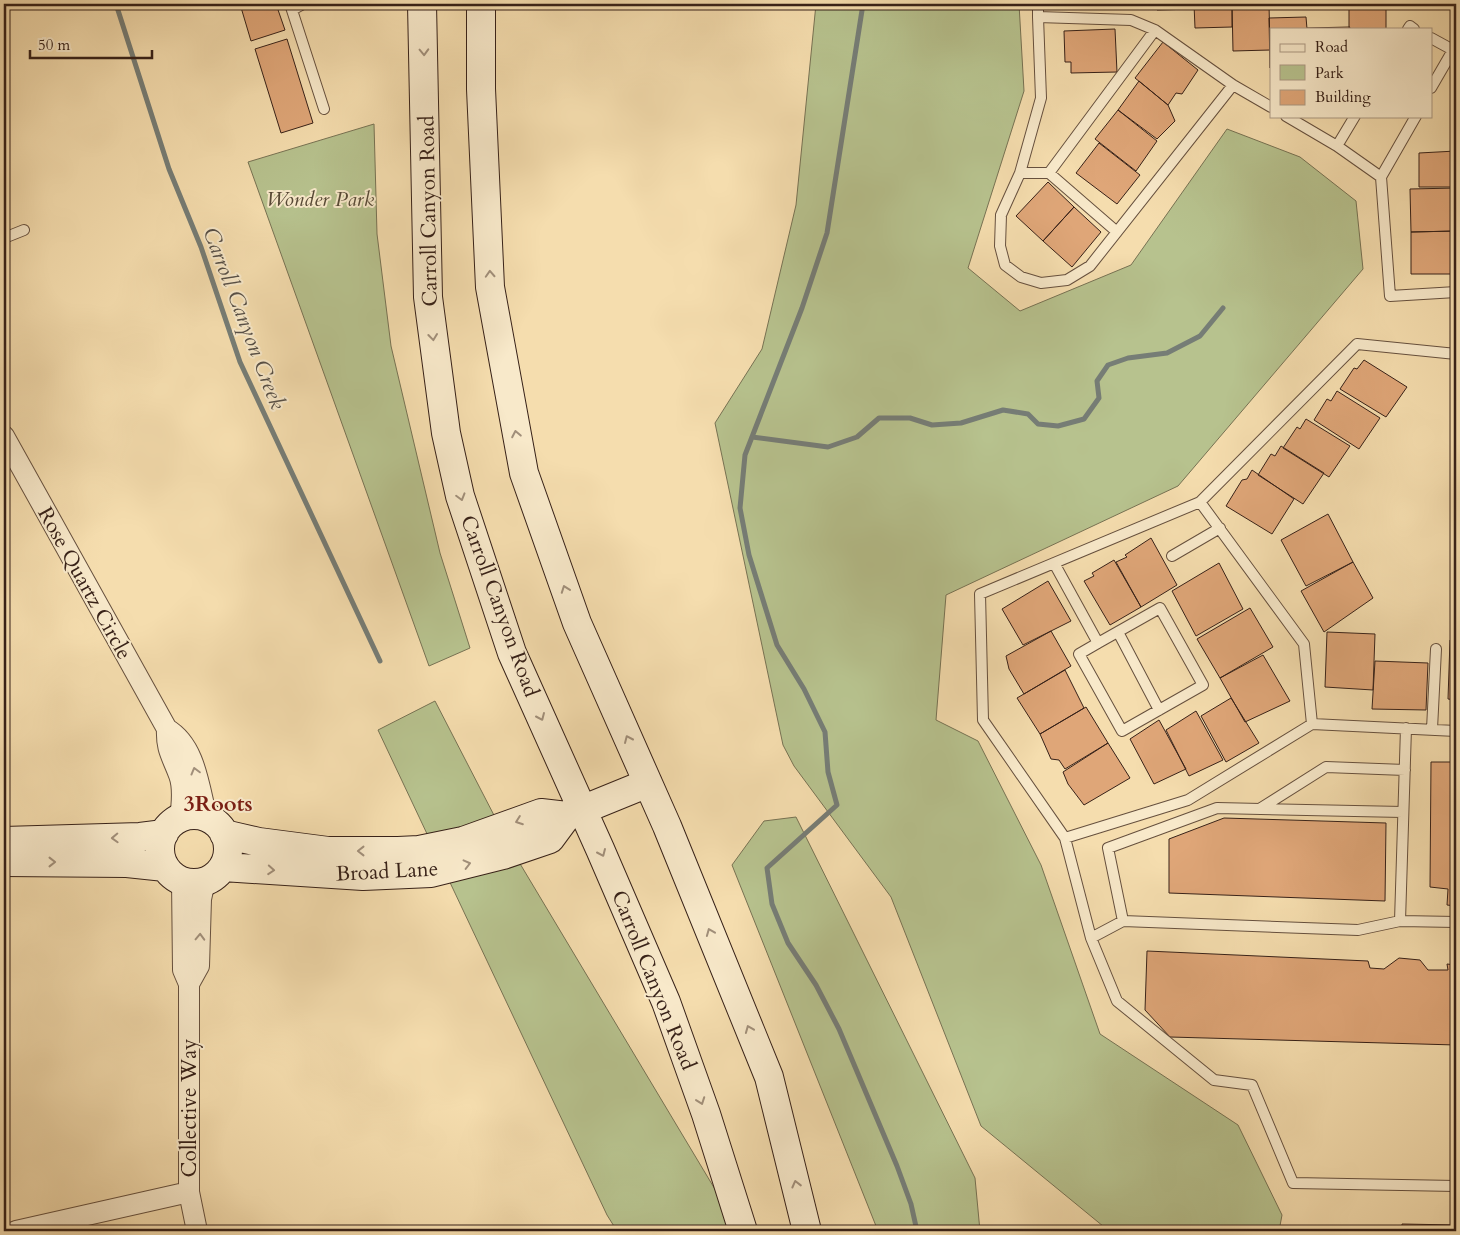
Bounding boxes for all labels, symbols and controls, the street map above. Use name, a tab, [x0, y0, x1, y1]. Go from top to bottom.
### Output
scale bar	[30, 28, 152, 60]
legend	[1270, 28, 1432, 118]
text: 50 m	[38, 35, 70, 55]
text: Road	[1315, 37, 1348, 57]
one-way arrow	[418, 49, 429, 57]
text: Park	[1315, 63, 1344, 83]
text: Building	[1315, 87, 1371, 107]
street label: Carroll Canyon Road	[412, 115, 445, 307]
park label: Wonder Park	[266, 185, 375, 214]
water label: Carroll Canyon Creek	[196, 223, 293, 414]
one-way arrow	[484, 270, 495, 278]
one-way arrow	[427, 333, 438, 341]
one-way arrow	[512, 430, 522, 439]
one-way arrow	[456, 492, 466, 501]
street label: Rose Quartz Circle	[31, 502, 139, 665]
street label: Carroll Canyon Road	[453, 511, 546, 701]
one-way arrow	[561, 585, 571, 594]
one-way arrow	[534, 712, 545, 721]
one-way arrow	[624, 735, 635, 744]
one-way arrow	[190, 766, 201, 775]
district label: 3Roots	[183, 789, 253, 819]
one-way arrow	[516, 815, 524, 825]
one-way arrow	[111, 832, 119, 843]
one-way arrow	[357, 846, 365, 856]
one-way arrow	[595, 848, 606, 857]
street label: Broad Lane	[335, 854, 439, 889]
one-way arrow	[49, 857, 57, 868]
one-way arrow	[463, 859, 472, 870]
one-way arrow	[268, 865, 276, 876]
street label: Carroll Canyon Road	[604, 886, 703, 1074]
one-way arrow	[705, 928, 716, 937]
one-way arrow	[194, 933, 205, 941]
one-way arrow	[745, 1025, 755, 1033]
street label: Collective Way	[175, 1039, 204, 1177]
one-way arrow	[695, 1096, 705, 1105]
one-way arrow	[791, 1179, 802, 1188]

